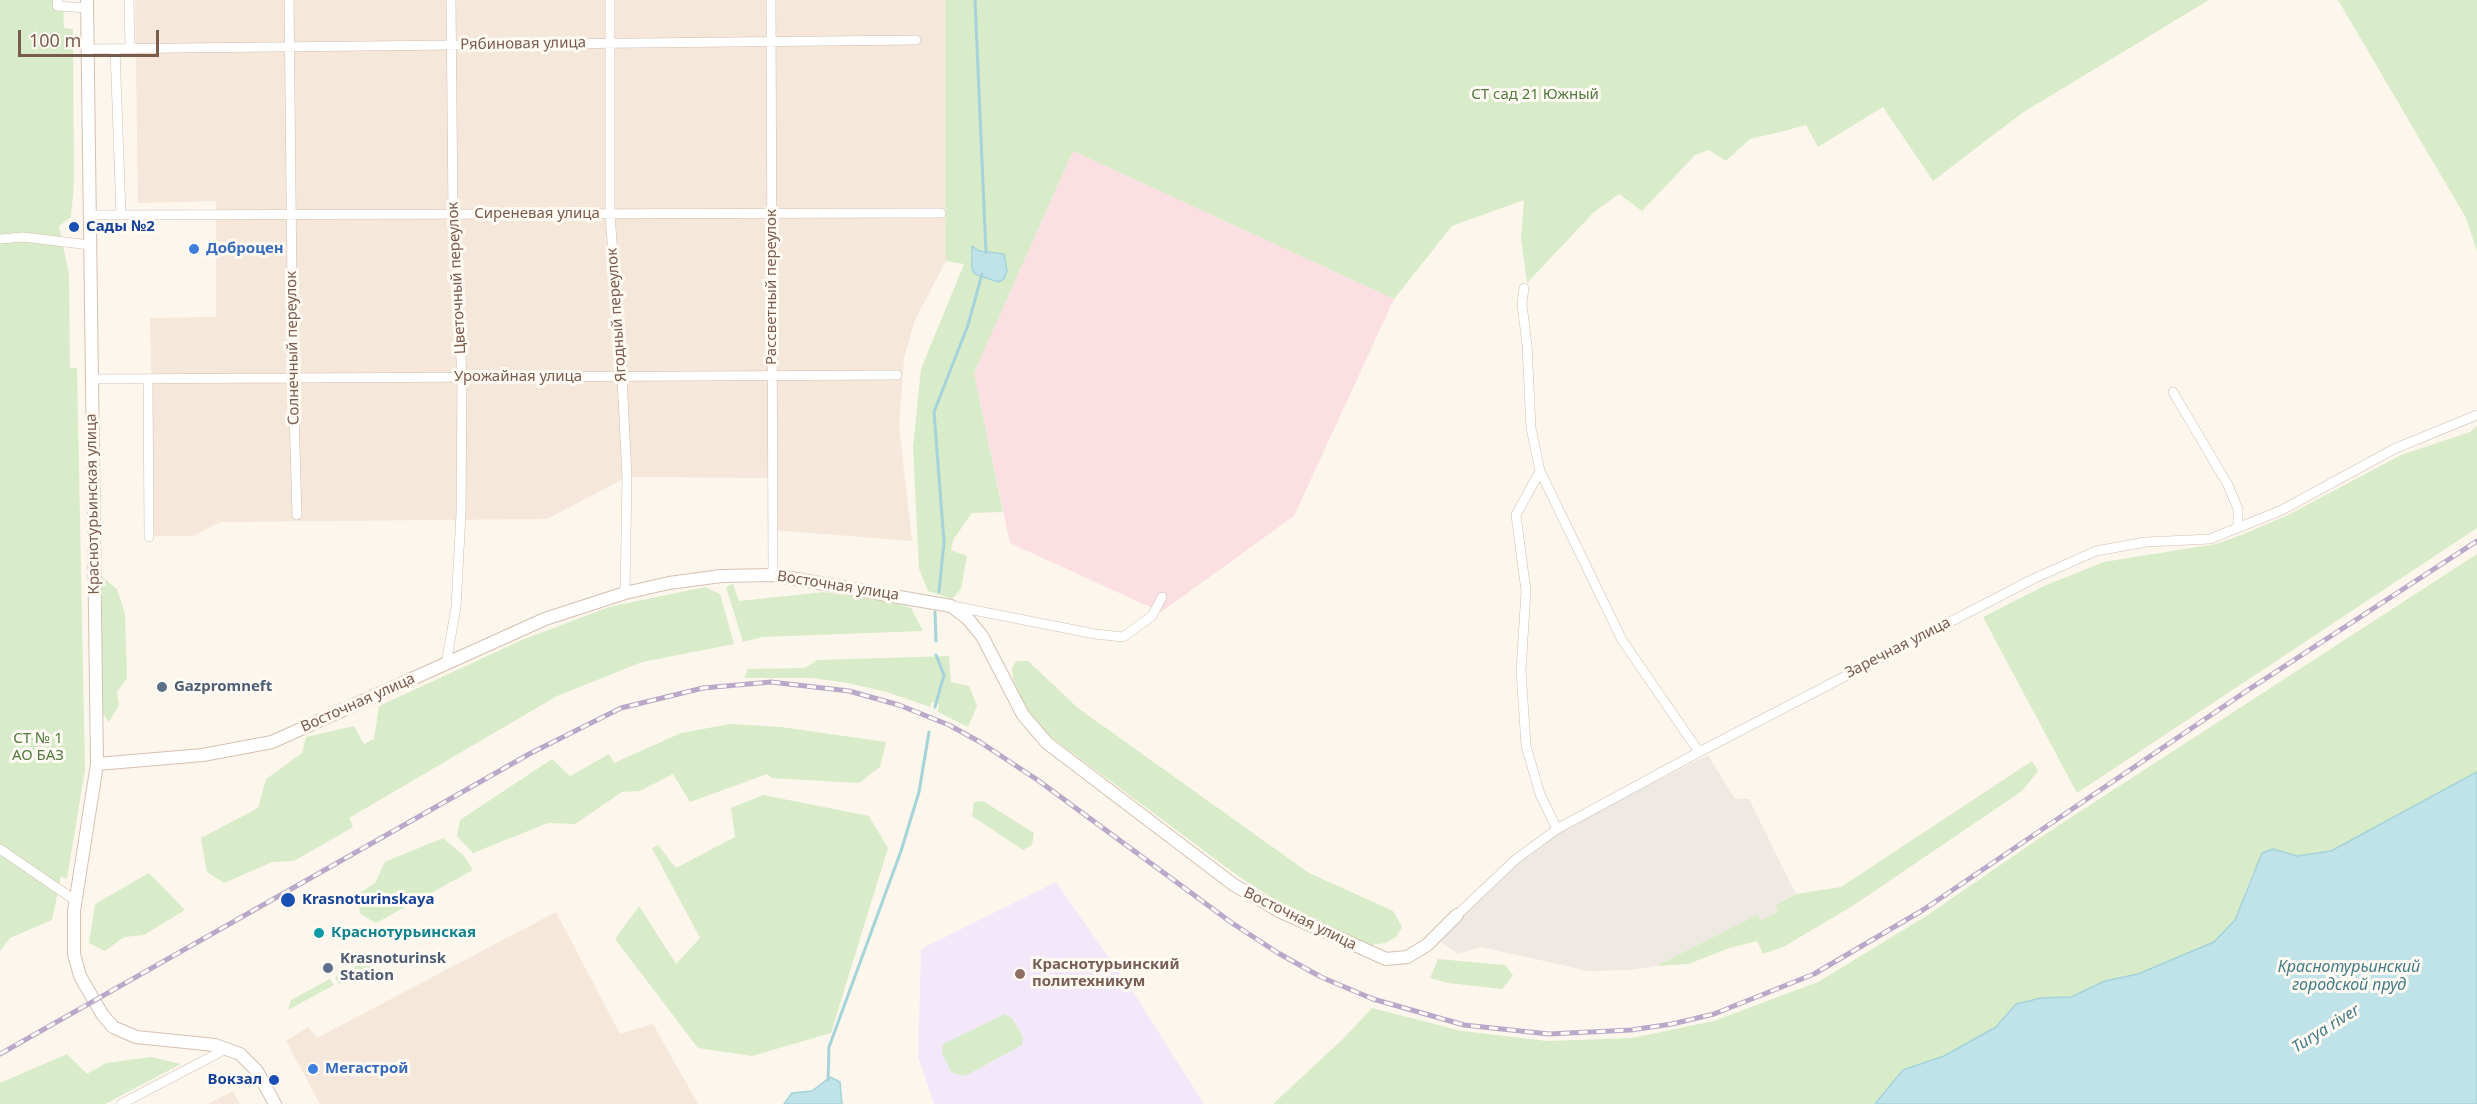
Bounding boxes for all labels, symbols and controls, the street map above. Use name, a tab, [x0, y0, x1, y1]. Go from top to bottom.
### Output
scale bar	[21, 18, 162, 56]
text: 100 m	[29, 28, 81, 52]
street label: Рябиновая улица	[460, 34, 586, 54]
park label: СТ сад 21 Южный	[1471, 86, 1599, 104]
street label: Цветочный переулок	[444, 201, 470, 355]
street label: Сиреневая улица	[474, 205, 600, 223]
street label: Рассветный переулок	[763, 209, 781, 365]
place label: Сады №2	[86, 218, 155, 236]
marker: Сады №2	[67, 220, 81, 234]
place label: Доброцен	[206, 240, 284, 258]
marker: Доброцен	[187, 242, 201, 256]
street label: Ягодный переулок	[603, 247, 631, 383]
street label: Солнечный переулок	[283, 271, 303, 425]
street label: Урожайная улица	[454, 368, 582, 386]
street label: Краснотурьинская улица	[82, 413, 104, 595]
street label: Восточная улица	[776, 567, 900, 605]
street label: Заречная улица	[1842, 614, 1954, 682]
street label: Восточная улица	[298, 670, 418, 736]
place label: Gazpromneft	[174, 678, 272, 696]
marker: Gazpromneft	[155, 680, 169, 694]
park label: СТ № 1 АО БАЗ	[12, 730, 64, 765]
street label: Восточная улица	[1241, 884, 1359, 954]
marker: Krasnoturinskaya	[279, 891, 297, 909]
place label: Krasnoturinskaya	[302, 891, 435, 909]
place label: Краснотурьинская	[331, 924, 476, 942]
marker: Краснотурьинская	[312, 926, 326, 940]
place label: Krasnoturinsk Station	[340, 950, 446, 985]
place label: Краснотурьинский политехникум	[1032, 956, 1180, 991]
water label: Краснотурьинский городской пруд	[2278, 957, 2420, 995]
marker: Krasnoturinsk Station	[321, 961, 335, 975]
marker: Краснотурьинский политехникум	[1013, 967, 1027, 981]
water label: Turya river	[2289, 1001, 2363, 1057]
place label: Мегастрой	[325, 1060, 408, 1078]
marker: Мегастрой	[306, 1062, 320, 1076]
place label: Вокзал	[208, 1071, 262, 1089]
marker: Вокзал	[267, 1073, 281, 1087]

